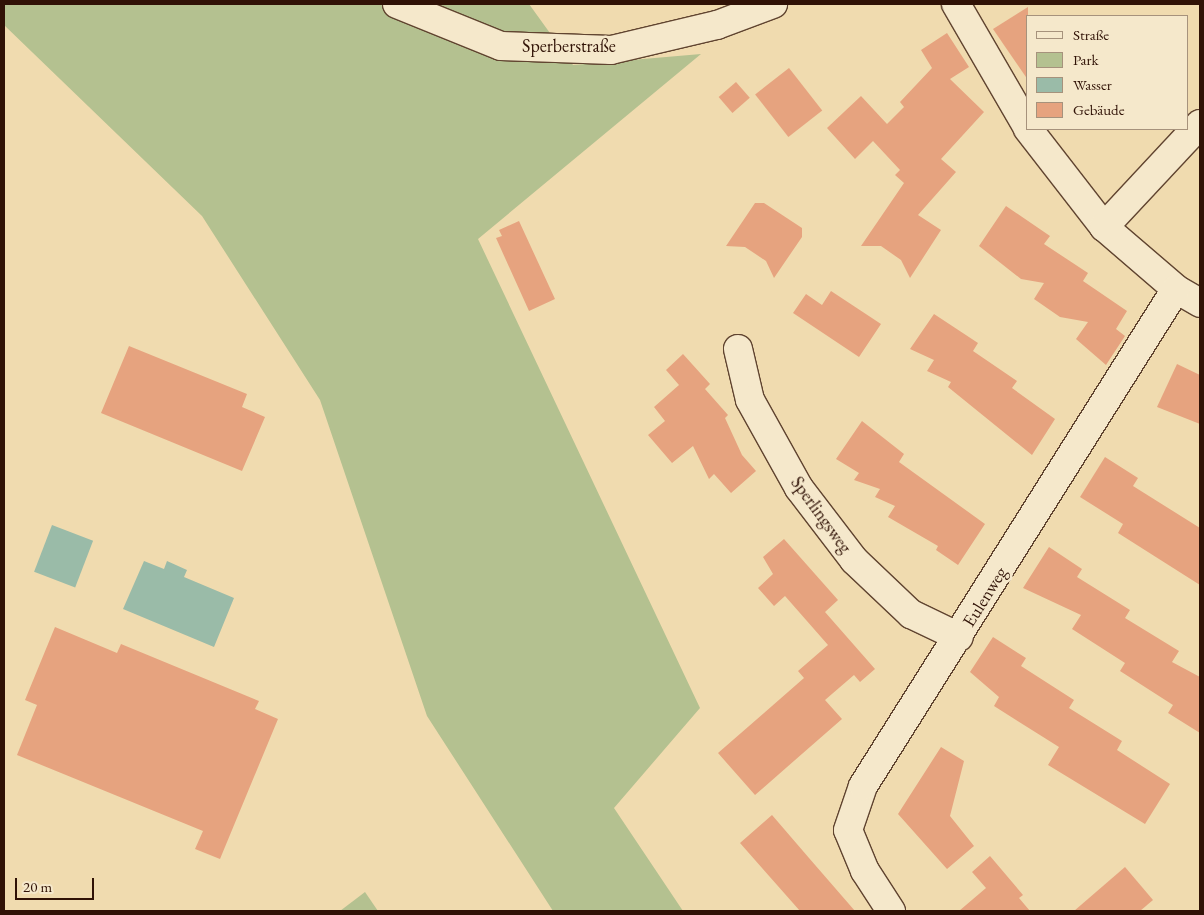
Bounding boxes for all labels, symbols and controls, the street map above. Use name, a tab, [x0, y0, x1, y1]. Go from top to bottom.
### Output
legend	[1026, 15, 1189, 130]
text: Straße	[1073, 25, 1109, 44]
street label: Sperberstraße	[522, 35, 616, 57]
text: Park	[1073, 50, 1099, 69]
text: Wasser	[1073, 75, 1112, 94]
text: Gebäude	[1073, 100, 1125, 119]
street label: Sperlingsweg	[786, 473, 856, 557]
street label: Eulenweg	[958, 563, 1012, 631]
scale bar	[18, 868, 96, 900]
text: 20 m	[23, 877, 52, 896]

